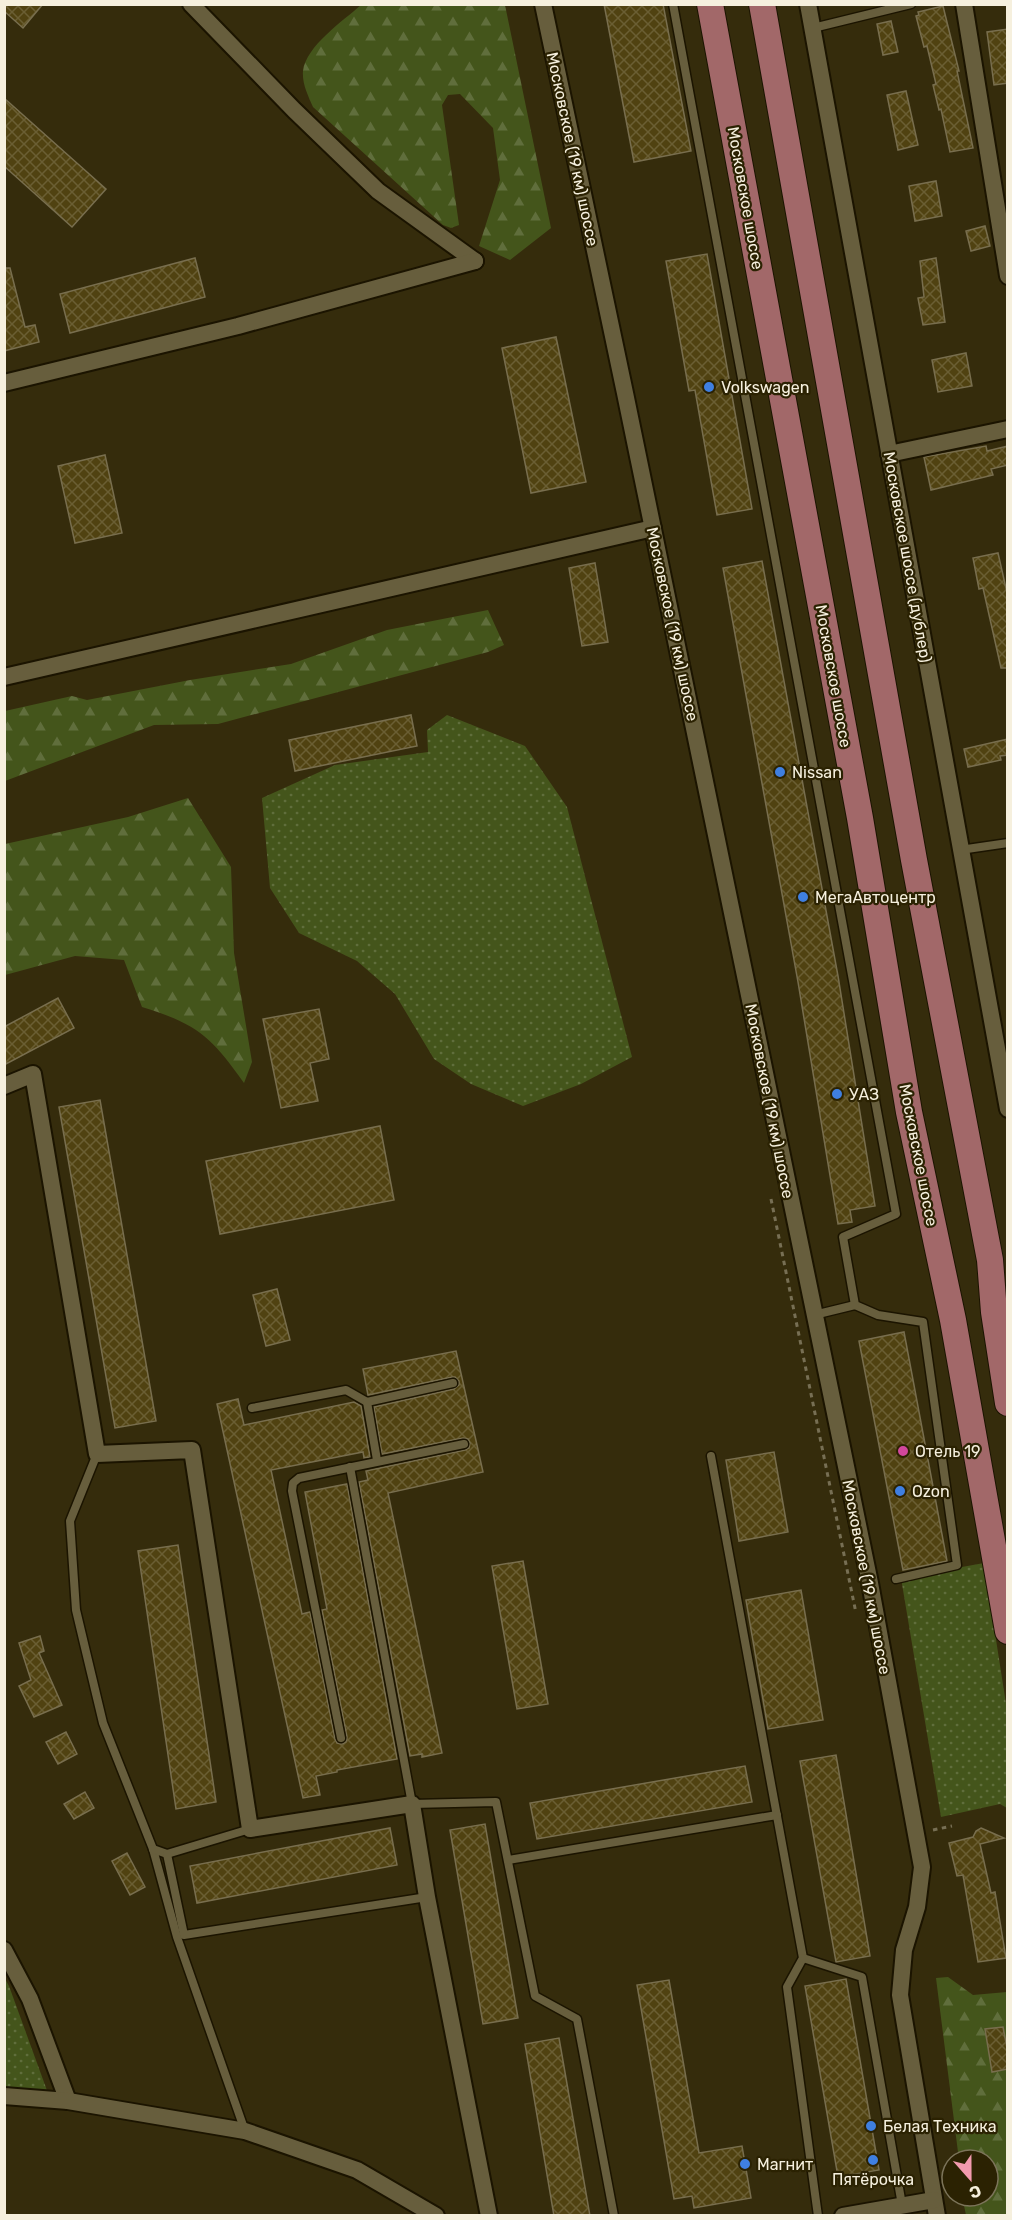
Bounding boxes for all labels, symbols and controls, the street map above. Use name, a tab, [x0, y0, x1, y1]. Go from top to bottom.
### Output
street label: Московское (19 км) шоссе	[543, 50, 602, 248]
street label: Московское шоссе	[724, 125, 767, 271]
place label: Volkswagen	[721, 378, 809, 397]
marker: Volkswagen	[702, 380, 716, 394]
street label: Московское шоссе (дублер)	[880, 450, 935, 664]
street label: Московское (19 км) шоссе	[643, 525, 702, 723]
street label: Московское шоссе	[812, 603, 855, 749]
place label: Nissan	[792, 763, 842, 782]
marker: Nissan	[773, 765, 787, 779]
place label: МегаАвтоцентр	[815, 888, 936, 907]
marker: МегаАвтоцентр	[796, 890, 810, 904]
street label: Московское (19 км) шоссе	[741, 1002, 798, 1200]
street label: Московское шоссе	[895, 1082, 942, 1228]
place label: УАЗ	[849, 1085, 879, 1104]
marker: УАЗ	[830, 1087, 844, 1101]
place label: Отель 19	[915, 1442, 980, 1461]
marker: Отель 19	[896, 1444, 910, 1458]
street label: Московское (19 км) шоссе	[838, 1478, 895, 1676]
place label: Ozon	[912, 1482, 950, 1501]
marker: Ozon	[893, 1484, 907, 1498]
place label: Белая Техника	[883, 2117, 997, 2136]
marker: Белая Техника	[864, 2119, 878, 2133]
north arrow	[940, 2148, 1000, 2208]
marker: Пятёрочка	[866, 2153, 880, 2167]
place label: Магнит	[757, 2155, 813, 2174]
marker: Магнит	[738, 2157, 752, 2171]
place label: Пятёрочка	[832, 2170, 914, 2189]
text: С	[967, 2181, 984, 2202]

